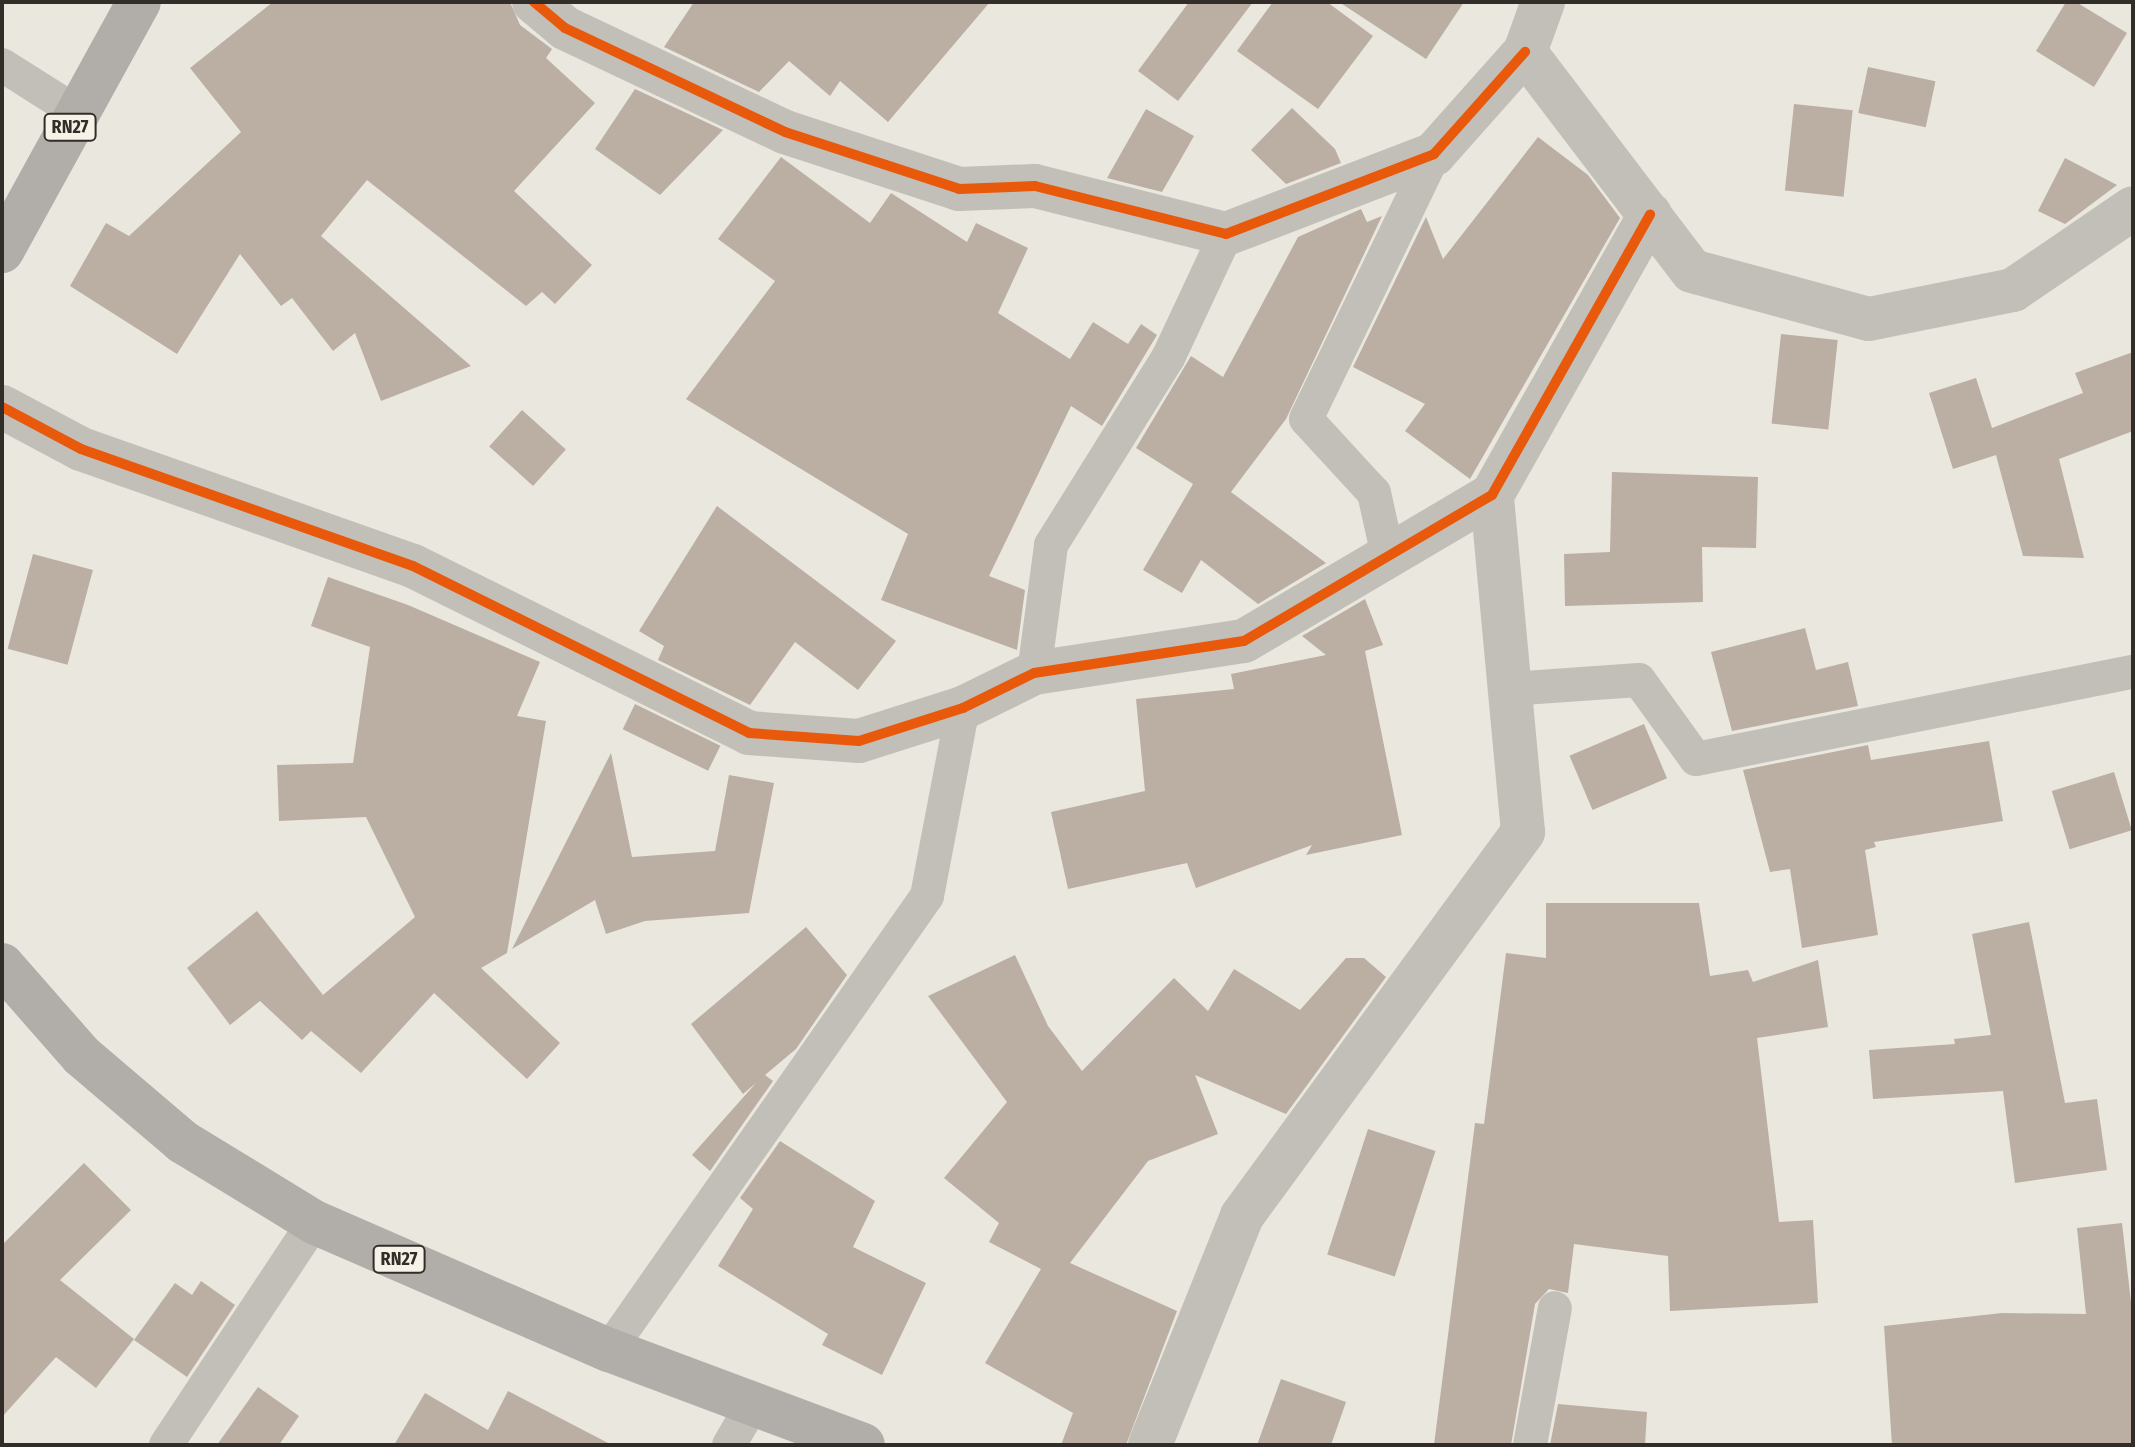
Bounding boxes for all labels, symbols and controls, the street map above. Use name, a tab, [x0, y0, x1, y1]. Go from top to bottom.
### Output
road number: RN27	[42, 113, 98, 141]
road number: RN27	[371, 1245, 427, 1273]

